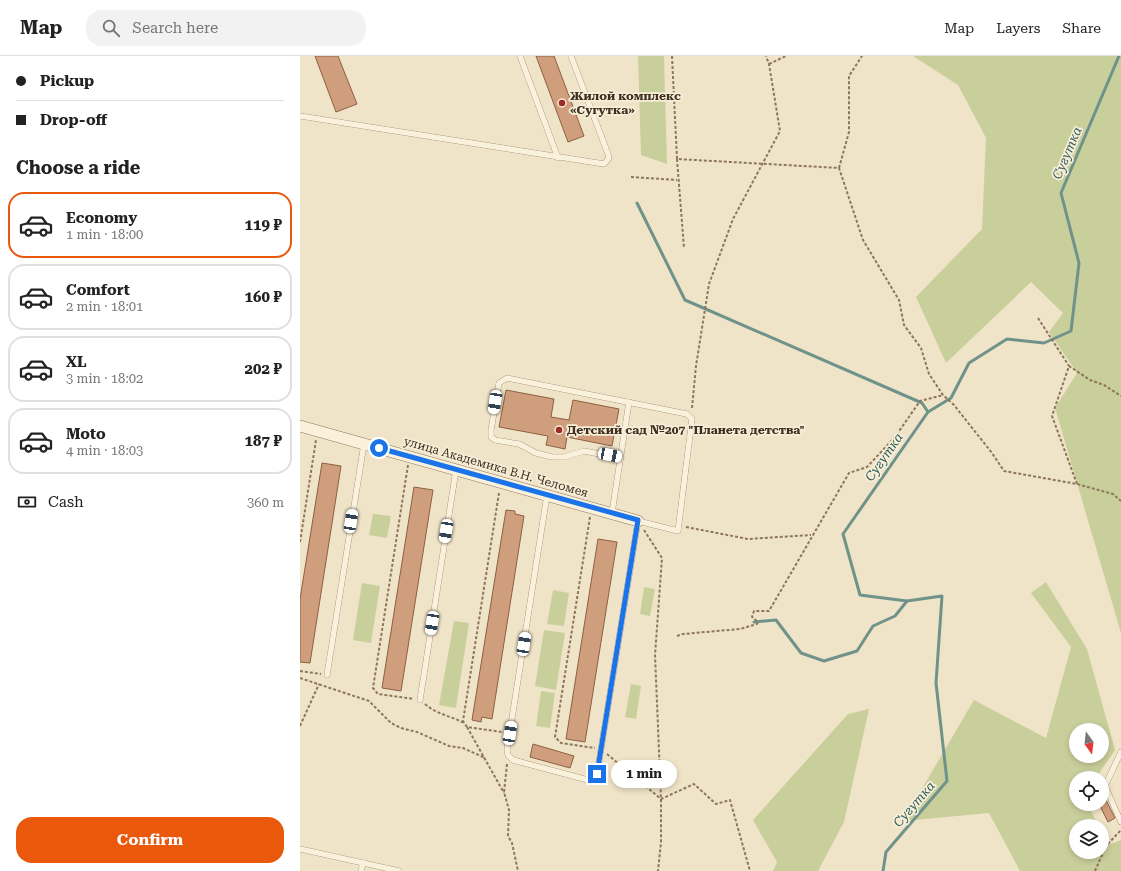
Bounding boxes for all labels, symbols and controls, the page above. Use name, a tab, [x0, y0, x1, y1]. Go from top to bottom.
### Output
search box	[86, 10, 366, 46]
text: Map	[20, 16, 62, 39]
icon: search	[100, 17, 122, 39]
text: Search here	[132, 19, 218, 37]
text: Map	[944, 20, 974, 36]
text: Layers	[996, 20, 1040, 36]
text: Share	[1062, 20, 1101, 36]
text: Pickup	[40, 72, 94, 90]
place label: Жилой комплекс «Сугутка»	[570, 89, 681, 117]
marker: Жилой комплекс «Сугутка»	[557, 98, 567, 108]
text: Drop-off	[40, 111, 107, 129]
water label: Сугутка	[1049, 124, 1085, 181]
text: Choose a ride	[16, 157, 140, 178]
icon: car	[18, 207, 54, 243]
text: Economy	[66, 209, 137, 227]
text: 119 ₽	[245, 216, 282, 234]
text: 1 min · 18:00	[66, 227, 143, 242]
icon: car	[18, 279, 54, 315]
text: Comfort	[66, 281, 130, 299]
text: 160 ₽	[245, 288, 282, 306]
text: 2 min · 18:01	[66, 299, 143, 314]
icon: car	[18, 351, 54, 387]
text: XL	[66, 353, 87, 371]
text: 202 ₽	[245, 360, 282, 378]
text: 3 min · 18:02	[66, 371, 143, 386]
car	[487, 389, 503, 415]
icon: car	[18, 423, 54, 459]
place label: Детский сад №207 "Планета детства"	[567, 423, 805, 437]
text: Moto	[66, 425, 106, 443]
marker: Детский сад №207 "Планета детства"	[554, 425, 564, 435]
water label: Сугутка	[862, 430, 906, 484]
text: 187 ₽	[245, 432, 282, 450]
street label: улица Академика В.Н. Челомея	[402, 434, 590, 500]
route start	[370, 439, 388, 457]
text: 4 min · 18:03	[66, 443, 143, 458]
car	[597, 447, 623, 463]
icon: cash	[16, 491, 38, 513]
text: Cash	[48, 493, 84, 511]
text: 360 m	[247, 495, 284, 510]
car	[343, 508, 359, 534]
car	[438, 518, 454, 544]
car	[424, 610, 440, 636]
car	[516, 631, 532, 657]
car	[502, 720, 518, 746]
north arrow	[1069, 723, 1109, 763]
map controls	[1069, 723, 1109, 859]
callout: 1 min	[611, 760, 677, 788]
route end	[588, 765, 606, 783]
text: 1 min	[626, 766, 662, 781]
button: locate	[1069, 771, 1109, 811]
water label: Сугутка	[890, 778, 938, 830]
button: Confirm	[16, 817, 284, 863]
button: layers	[1069, 819, 1109, 859]

